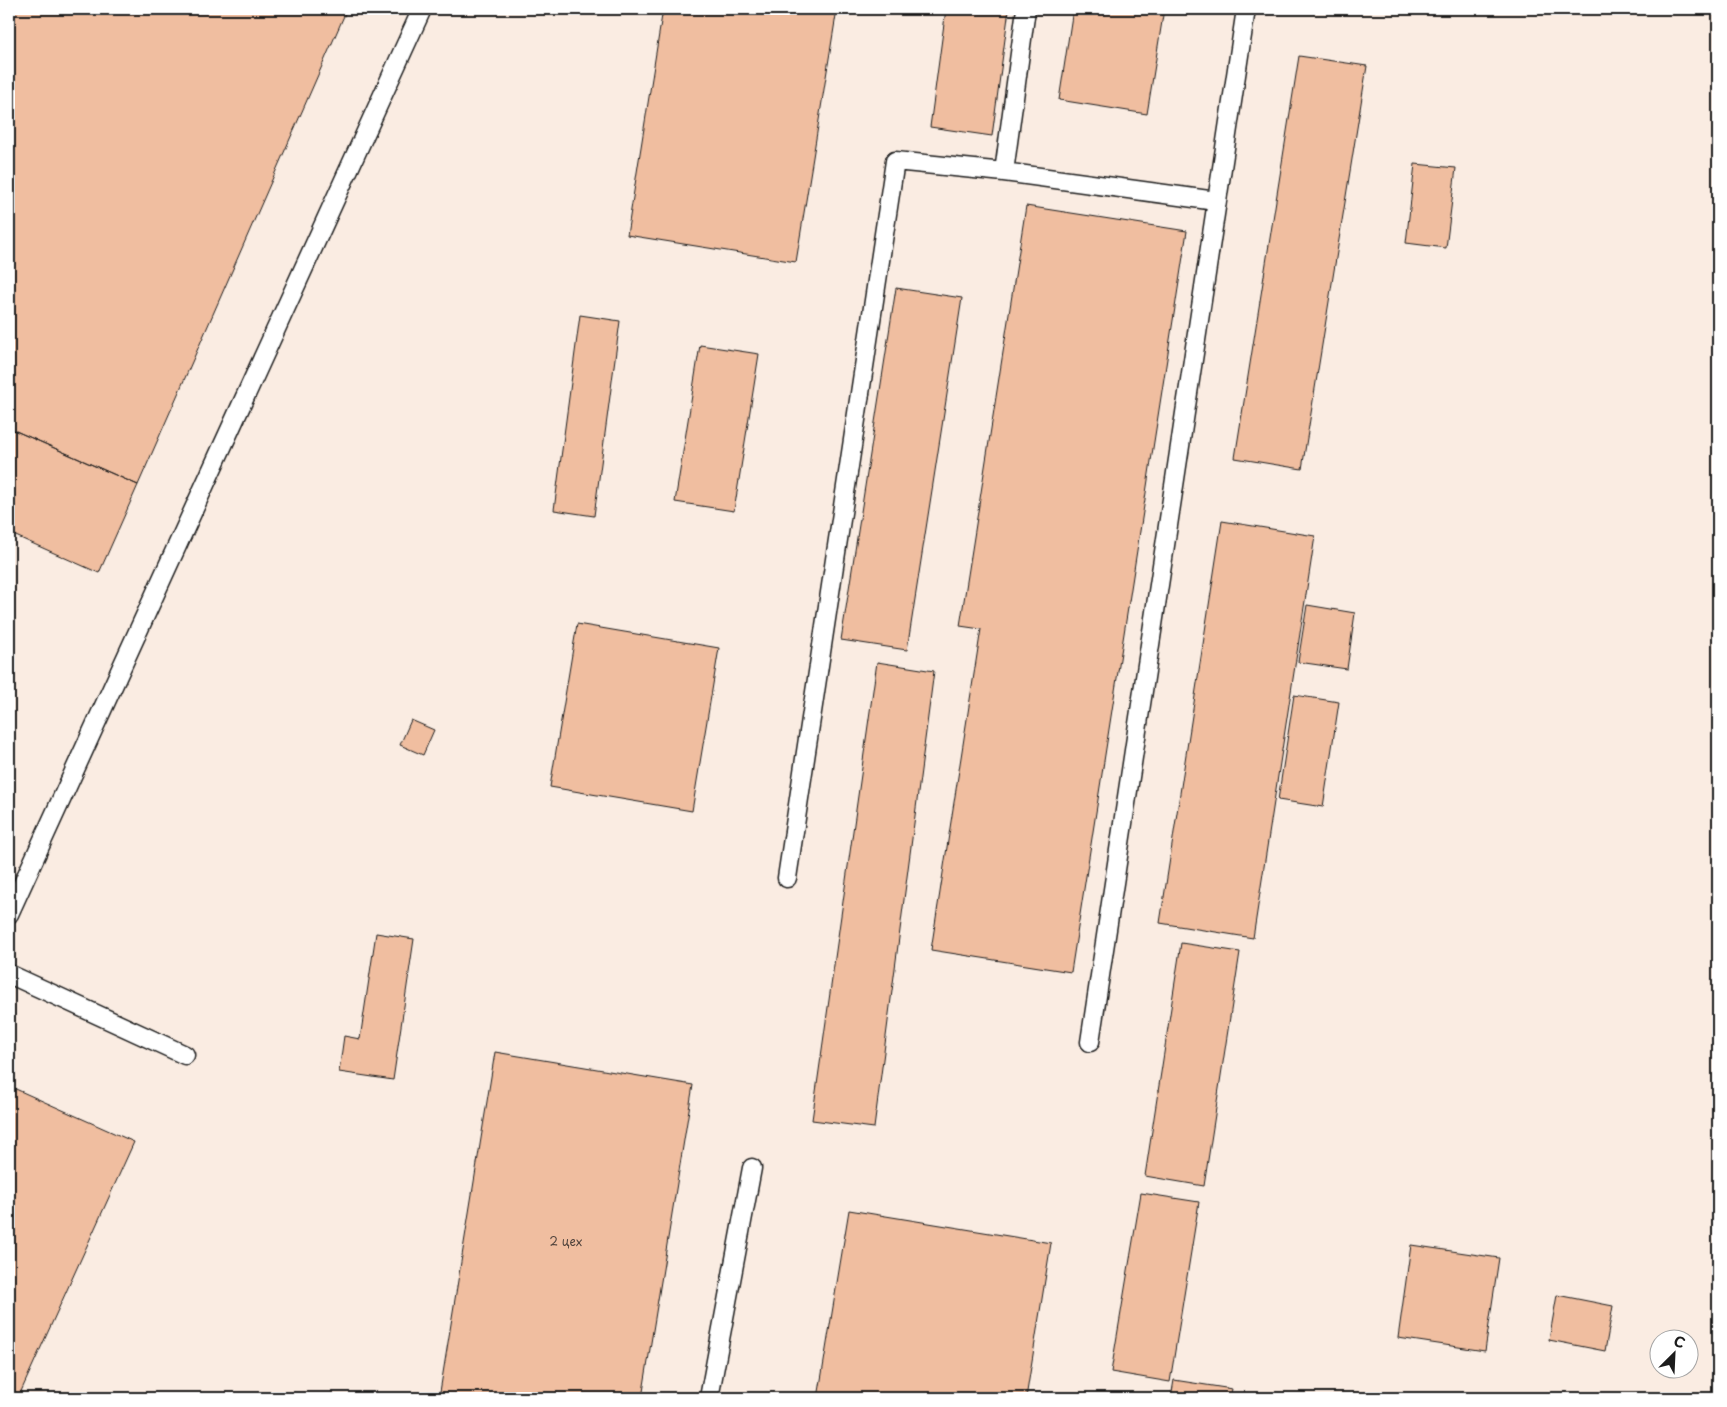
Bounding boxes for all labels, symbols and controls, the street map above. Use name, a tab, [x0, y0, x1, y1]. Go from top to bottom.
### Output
house number: 2 цех	[550, 1232, 583, 1250]
north arrow	[1650, 1330, 1700, 1380]
text: С	[1670, 1330, 1689, 1353]

